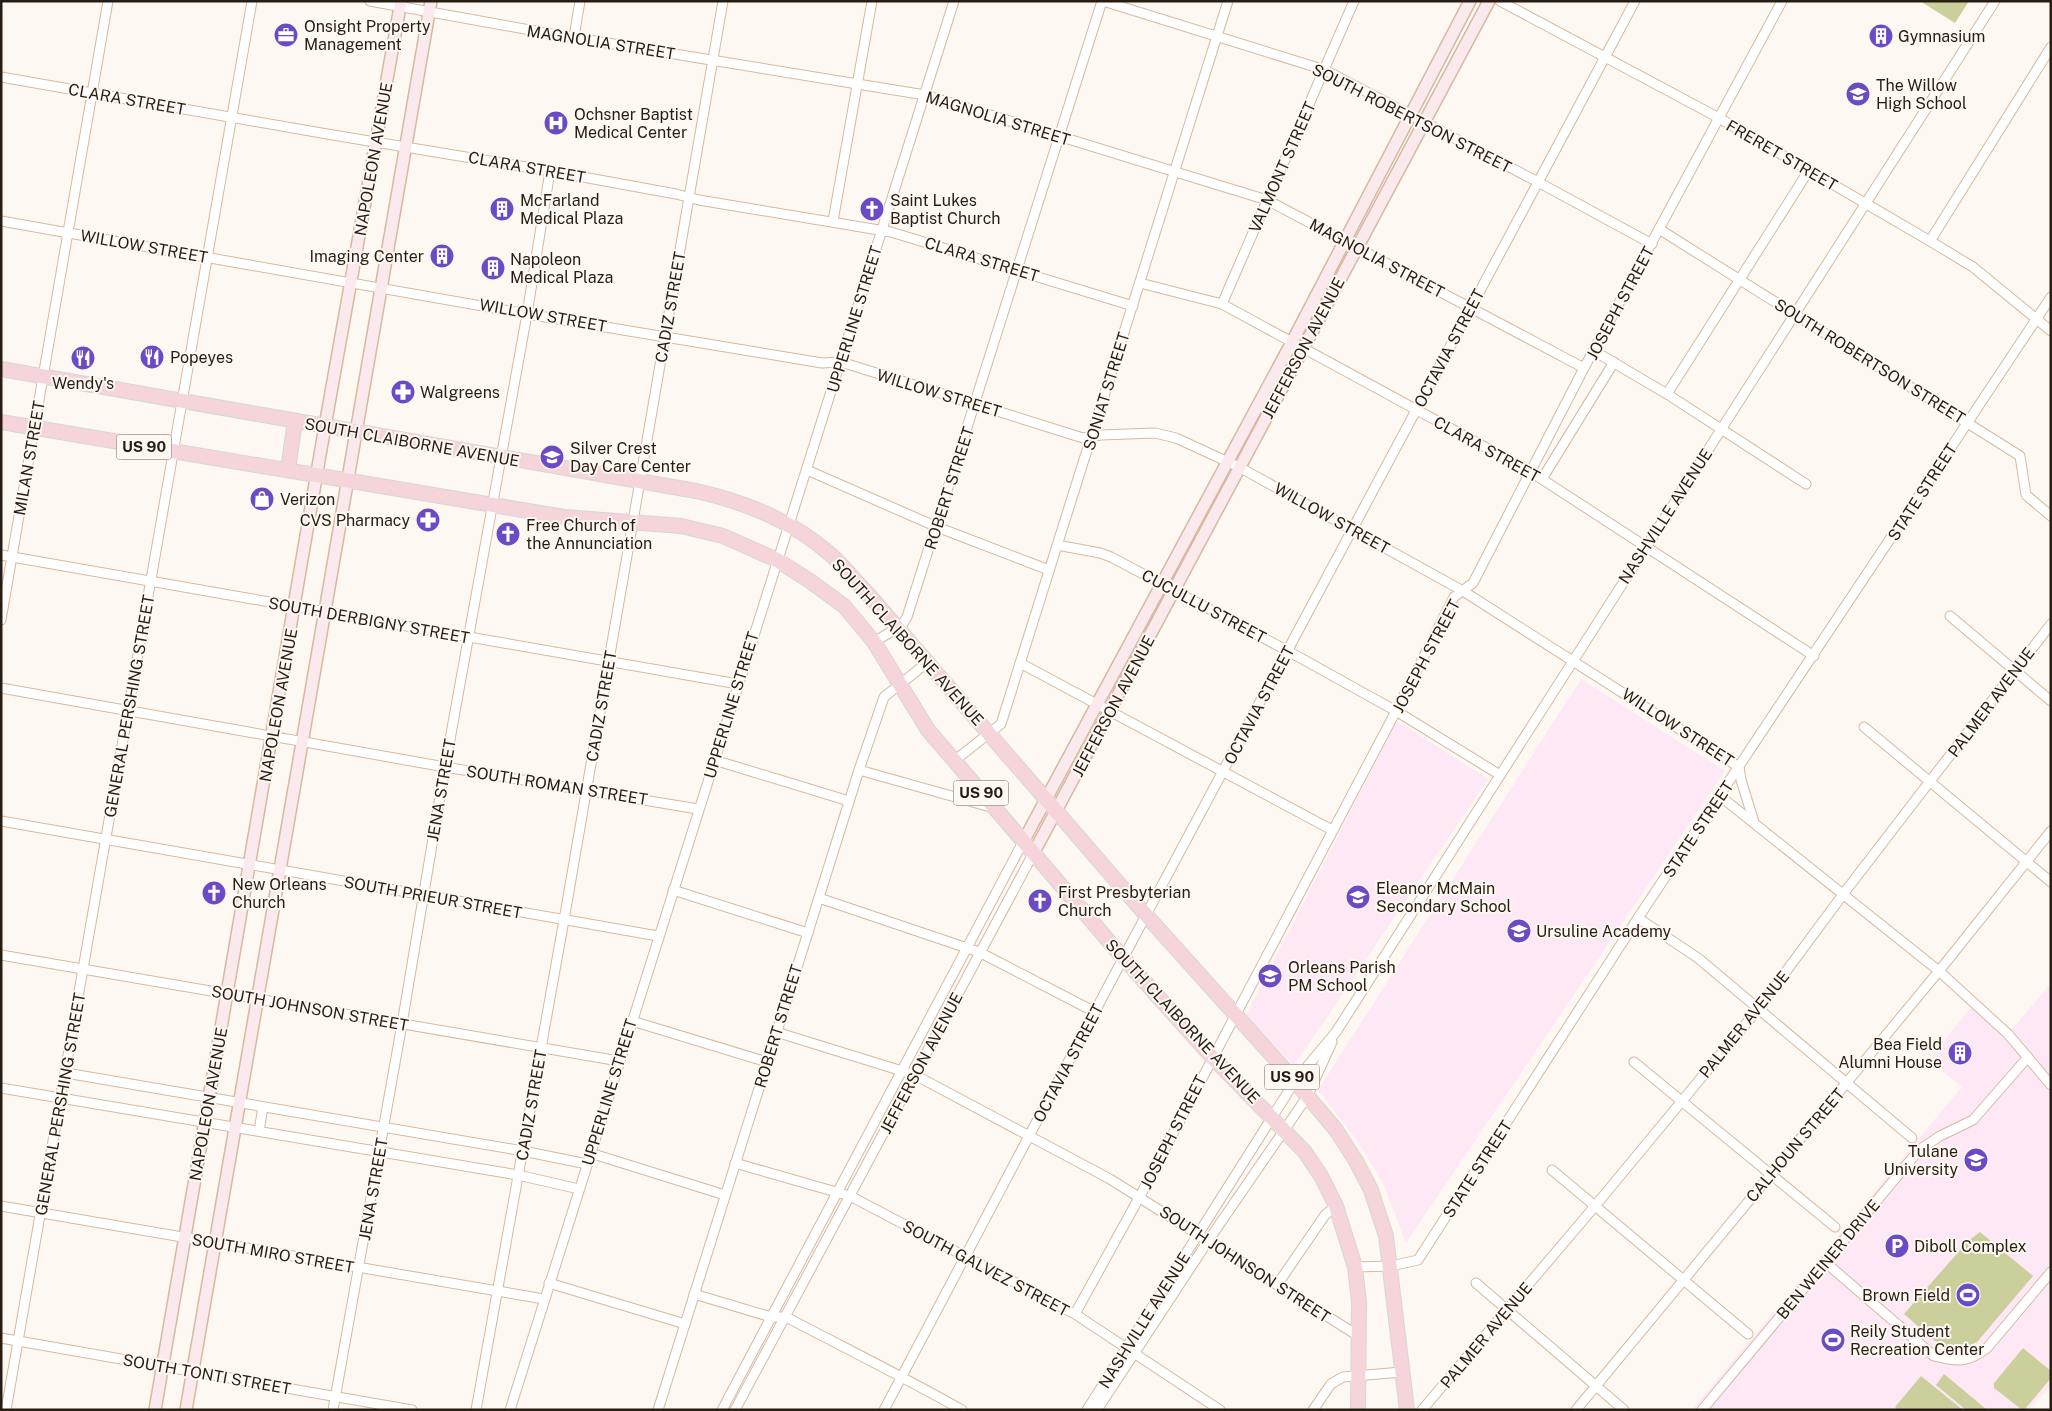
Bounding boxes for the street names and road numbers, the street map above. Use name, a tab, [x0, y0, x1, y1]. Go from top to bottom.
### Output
street label: MAGNOLIA STREET	[525, 21, 677, 64]
street label: SOUTH ROBERTSON STREET	[1309, 60, 1515, 177]
street label: CLARA STREET	[67, 80, 187, 119]
street label: NAPOLEON AVENUE	[351, 81, 396, 237]
street label: MAGNOLIA STREET	[923, 87, 1073, 150]
street label: VALMONT STREET	[1245, 98, 1320, 236]
street label: FRERET STREET	[1723, 116, 1841, 195]
street label: CLARA STREET	[467, 148, 587, 187]
street label: MAGNOLIA STREET	[1306, 215, 1448, 302]
street label: WILLOW STREET	[79, 226, 210, 267]
street label: CLARA STREET	[922, 233, 1042, 286]
street label: UPPERLINE STREET	[823, 243, 886, 395]
street label: JOSEPH STREET	[1583, 243, 1659, 363]
street label: CADIZ STREET	[651, 250, 690, 364]
street label: JEFFERSON AVENUE	[1258, 274, 1349, 422]
street label: OCTAVIA STREET	[1410, 285, 1489, 411]
street label: WILLOW STREET	[478, 295, 609, 336]
street label: SOUTH ROBERTSON STREET	[1771, 295, 1969, 428]
street label: SONIAT STREET	[1079, 329, 1134, 453]
street label: WILLOW STREET	[874, 366, 1004, 422]
street label: MILAN STREET	[10, 399, 49, 517]
street label: CLARA STREET	[1430, 412, 1544, 487]
street label: SOUTH CLAIBORNE AVENUE	[303, 414, 521, 471]
street label: ROBERT STREET	[921, 424, 978, 552]
road number: US 90	[116, 434, 172, 460]
street label: STATE STREET	[1884, 440, 1961, 545]
street label: NASHVILLE AVENUE	[1615, 445, 1716, 587]
street label: WILLOW STREET	[1271, 479, 1393, 558]
street label: SOUTH CLAIBORNE AVENUE	[828, 555, 988, 730]
street label: CUCULLU STREET	[1138, 566, 1270, 647]
street label: GENERAL PERSHING STREET	[101, 593, 159, 819]
street label: SOUTH DERBIGNY STREET	[267, 593, 471, 648]
street label: JOSEPH STREET	[1389, 596, 1465, 716]
street label: NAPOLEON AVENUE	[256, 627, 301, 783]
street label: UPPERLINE STREET	[700, 629, 763, 781]
street label: JEFFERSON AVENUE	[1068, 632, 1159, 780]
street label: OCTAVIA STREET	[1220, 642, 1299, 768]
street label: PALMER AVENUE	[1944, 644, 2039, 761]
street label: CADIZ STREET	[582, 649, 621, 763]
street label: WILLOW STREET	[1618, 684, 1737, 771]
street label: JENA STREET	[423, 737, 460, 843]
street label: SOUTH ROMAN STREET	[465, 762, 649, 809]
street label: STATE STREET	[1659, 777, 1738, 881]
road number: US 90	[954, 780, 1008, 806]
street label: SOUTH PRIEUR STREET	[342, 872, 524, 923]
street label: SOUTH CLAIBORNE AVENUE	[1101, 935, 1264, 1107]
street label: ROBERT STREET	[751, 962, 806, 1090]
street label: PALMER AVENUE	[1695, 967, 1793, 1082]
street label: SOUTH JOHNSON STREET	[210, 982, 410, 1035]
street label: JEFFERSON AVENUE	[876, 989, 967, 1137]
street label: GENERAL PERSHING STREET	[32, 991, 90, 1217]
street label: OCTAVIA STREET	[1029, 1000, 1108, 1126]
street label: UPPERLINE STREET	[578, 1016, 641, 1168]
street label: NAPOLEON AVENUE	[186, 1026, 231, 1182]
street label: CADIZ STREET	[512, 1048, 551, 1162]
road number: US 90	[1264, 1064, 1320, 1090]
street label: JOSEPH STREET	[1137, 1072, 1211, 1192]
street label: CALHOUN STREET	[1742, 1084, 1849, 1206]
street label: STATE STREET	[1439, 1117, 1516, 1222]
street label: JENA STREET	[355, 1136, 392, 1242]
street label: BEN WEINER DRIVE	[1773, 1196, 1884, 1323]
street label: SOUTH JOHNSON STREET	[1156, 1202, 1334, 1327]
street label: SOUTH GALVEZ STREET	[899, 1217, 1073, 1321]
street label: SOUTH MIRO STREET	[190, 1230, 356, 1277]
street label: NASHVILLE AVENUE	[1095, 1249, 1194, 1392]
street label: PALMER AVENUE	[1437, 1279, 1536, 1392]
street label: SOUTH TONTI STREET	[121, 1350, 293, 1399]

